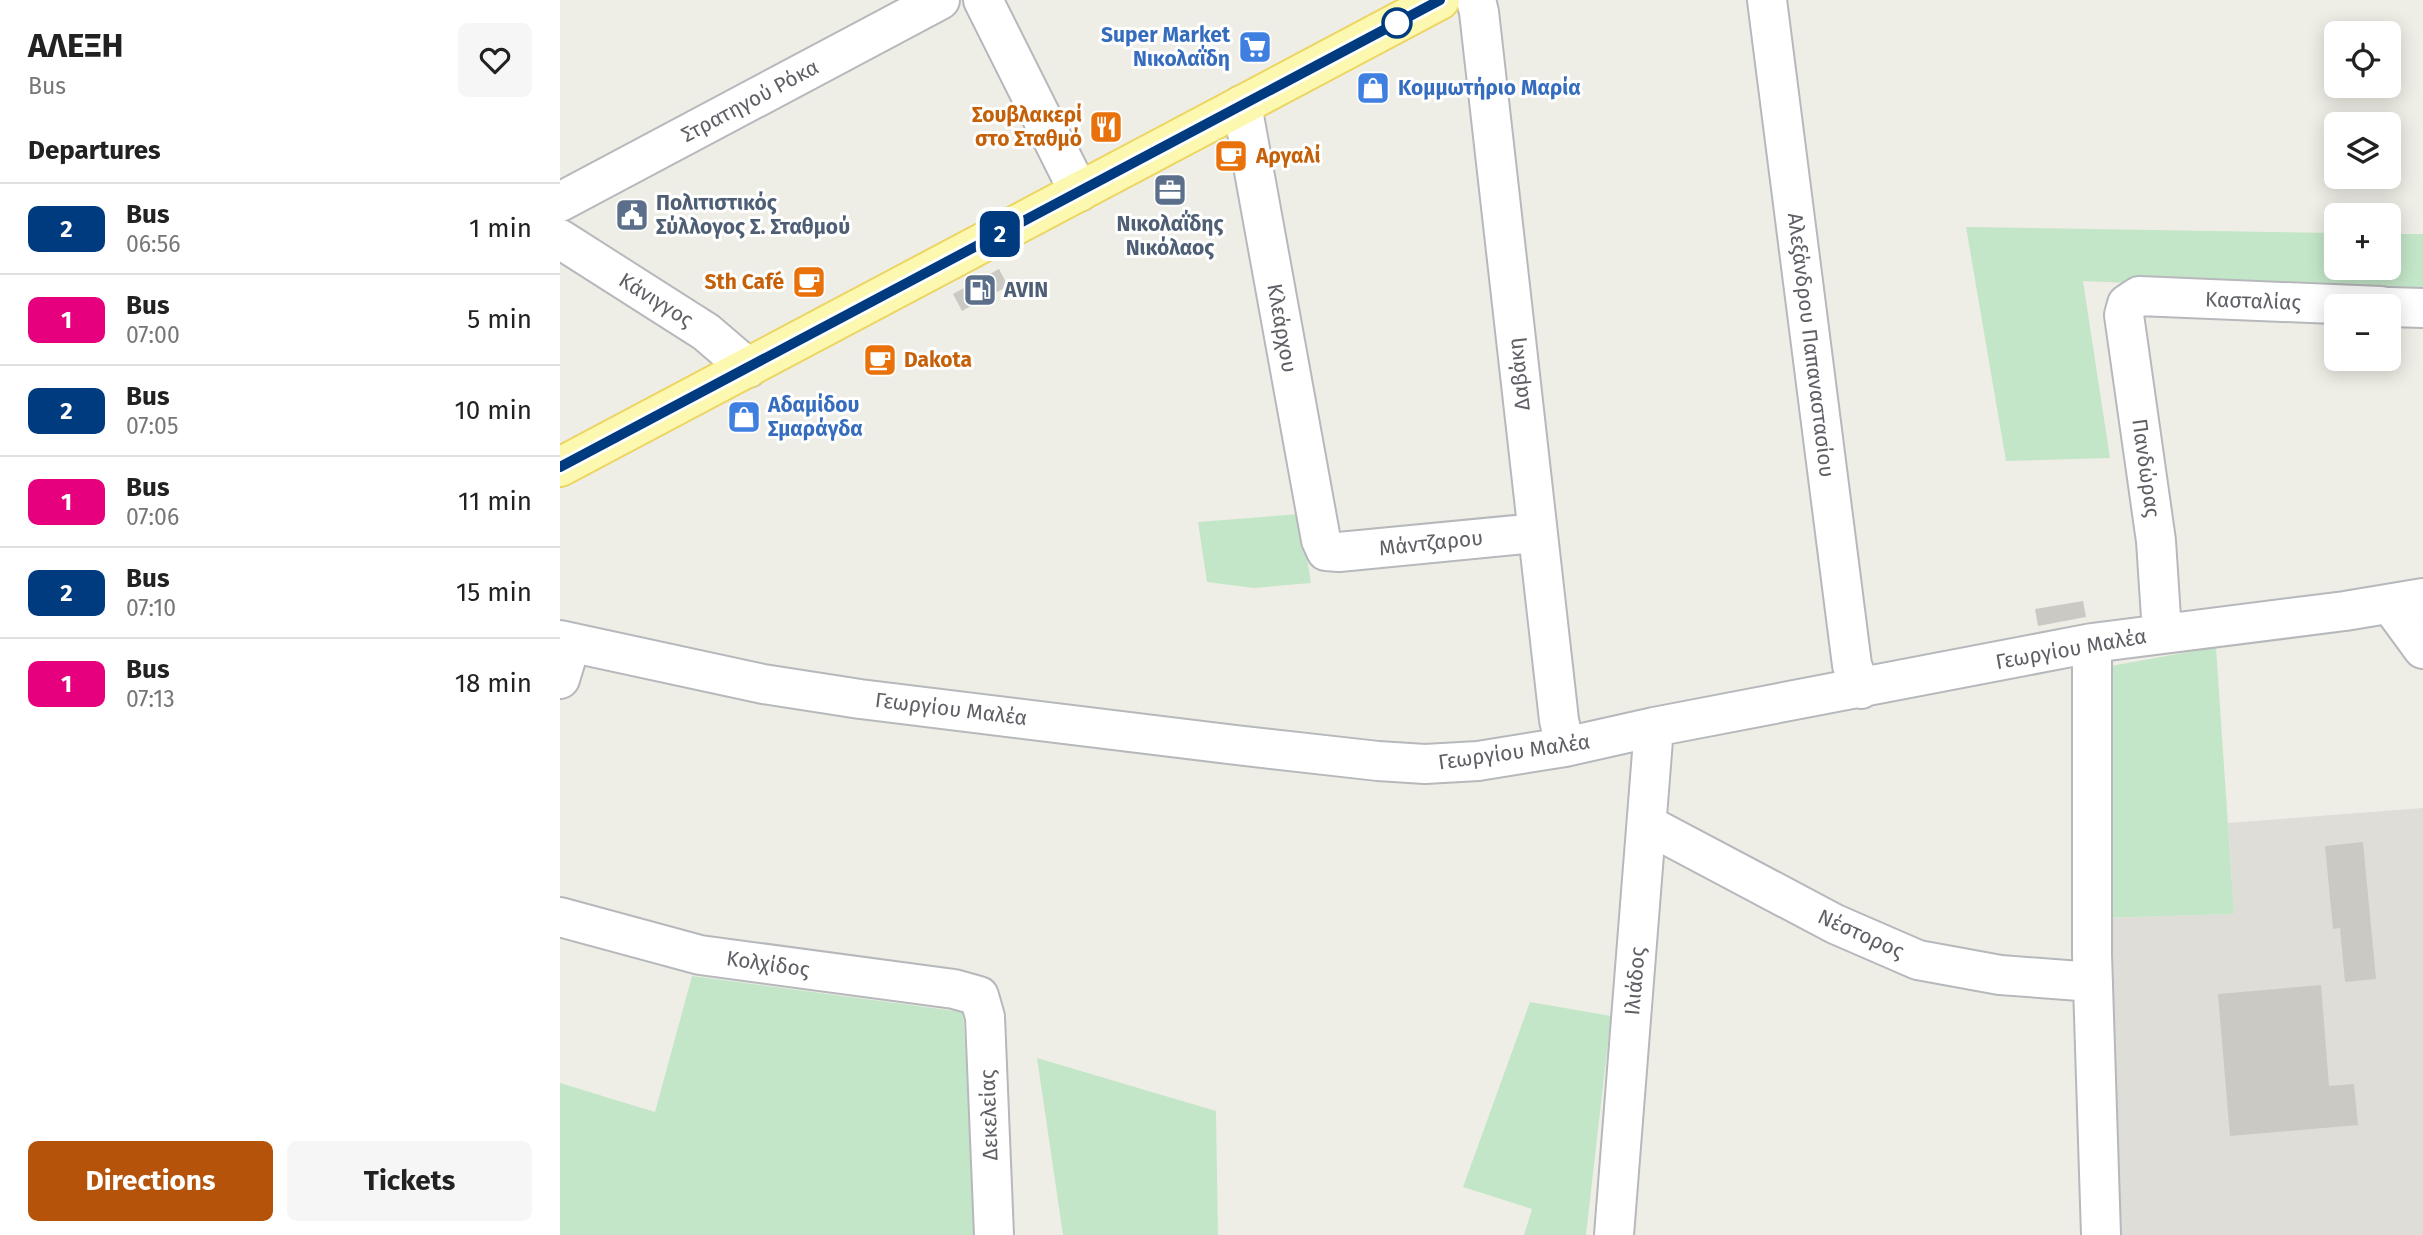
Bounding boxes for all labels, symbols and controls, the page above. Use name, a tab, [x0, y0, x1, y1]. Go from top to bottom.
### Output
unlabelled marker	[1382, 8, 1412, 38]
map controls	[2324, 21, 2401, 371]
button: locate	[2324, 21, 2401, 98]
place label: Super Market Νικολαΐδη	[1101, 22, 1231, 72]
button: heart	[458, 23, 532, 97]
text: ΑΛΕΞΗ	[28, 26, 124, 66]
supermarket icon: Super Market Νικολαΐδη	[1236, 28, 1274, 66]
street label: Στρατηγού Ρόκα	[677, 54, 823, 148]
shop icon: Κομμωτήριο Μαρία	[1354, 69, 1392, 107]
text: Bus	[28, 72, 66, 100]
place label: Κομμωτήριο Μαρία	[1398, 75, 1581, 101]
place label: Σουβλακερί στο Σταθμό	[972, 102, 1082, 152]
restaurant icon: Σουβλακερί στο Σταθμό	[1087, 108, 1125, 146]
button: layers	[2324, 112, 2401, 189]
text: Departures	[28, 135, 161, 166]
cafe icon: Αργαλί	[1212, 137, 1250, 175]
place label: Αργαλί	[1255, 143, 1321, 169]
office icon: Νικολαΐδης Νικόλαος	[1151, 171, 1189, 209]
place label: Πολιτιστικός Σύλλογος Σ. Σταθμού	[656, 190, 850, 240]
public building icon: Πολιτιστικός Σύλλογος Σ. Σταθμού	[613, 196, 651, 234]
text: Bus	[126, 199, 169, 230]
button: +	[2324, 203, 2401, 280]
place label: Νικολαΐδης Νικόλαος	[1116, 209, 1224, 261]
line badge: 2	[977, 211, 1023, 257]
street label: Αλεξάνδρου Παπαναστασίου	[1782, 211, 1840, 479]
text: 1 min	[469, 213, 532, 244]
text: 2	[60, 215, 73, 243]
text: 2	[994, 220, 1006, 248]
text: 06:56	[126, 230, 181, 258]
cafe icon: Sth Café	[790, 263, 828, 301]
street label: Κάνιγγος	[614, 267, 698, 333]
place label: Sth Café	[705, 269, 784, 295]
fuel station icon: AVIN	[961, 271, 999, 309]
place label: AVIN	[1003, 277, 1048, 303]
street label: Κλεάρχου	[1261, 282, 1303, 374]
street label: Κασταλίας	[2204, 286, 2302, 316]
text: Bus	[126, 290, 169, 321]
button: −	[2324, 294, 2401, 371]
text: 5 min	[467, 304, 532, 335]
text: 1	[61, 306, 72, 334]
text: 07:00	[126, 321, 180, 349]
street label: Δαβάκη	[1502, 336, 1536, 412]
cafe icon: Dakota	[861, 341, 899, 379]
place label: Dakota	[904, 347, 972, 373]
text: Bus	[126, 381, 169, 412]
place label: Αδαμίδου Σμαράγδα	[767, 392, 863, 442]
text: 10 min	[454, 395, 532, 426]
text: 2	[60, 397, 73, 425]
shop icon: Αδαμίδου Σμαράγδα	[725, 398, 763, 436]
text: 07:05	[126, 412, 178, 440]
street label: Πανδώρας	[2126, 417, 2166, 519]
text: Bus	[126, 472, 169, 503]
text: 11 min	[458, 486, 532, 517]
text: 1	[61, 488, 72, 516]
text: 07:06	[126, 503, 179, 531]
street label: Μάντζαρου	[1378, 525, 1484, 561]
text: Bus	[126, 563, 169, 594]
text: 15 min	[456, 577, 532, 608]
text: 2	[60, 579, 73, 607]
text: 07:10	[126, 594, 176, 622]
street label: Γεωργίου Μαλέα	[1993, 623, 2149, 675]
text: Bus	[126, 654, 169, 685]
text: 18 min	[455, 668, 532, 699]
text: 1	[61, 670, 72, 698]
text: 07:13	[126, 685, 175, 713]
street label: Γεωργίου Μαλέα	[874, 687, 1028, 731]
street label: Γεωργίου Μαλέα	[1436, 728, 1592, 776]
street label: Νέστορος	[1814, 903, 1908, 965]
street label: Κολχίδος	[725, 945, 812, 983]
street label: Ιλιάδος	[1619, 945, 1651, 1016]
street label: Δεκελείας	[974, 1069, 1004, 1161]
button: Directions	[28, 1141, 273, 1221]
button: Tickets	[287, 1141, 532, 1221]

